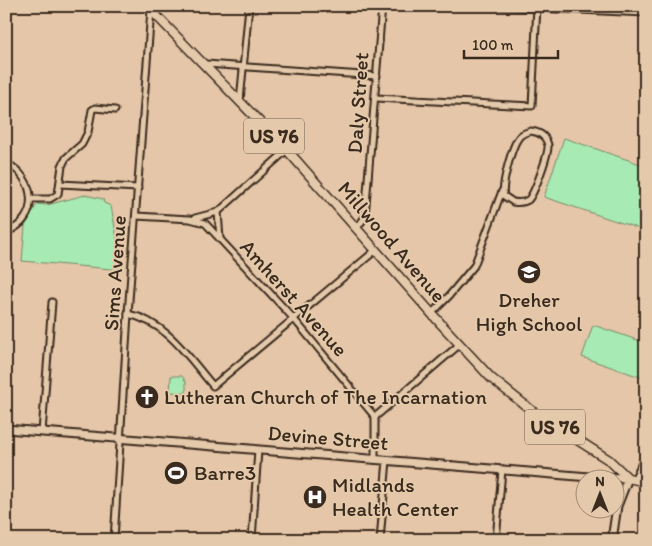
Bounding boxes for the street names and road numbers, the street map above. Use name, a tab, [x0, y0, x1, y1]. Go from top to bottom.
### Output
street label: Daly Street	[342, 51, 374, 154]
road number: US 76	[244, 118, 304, 154]
street label: Millwood Avenue	[333, 176, 452, 307]
street label: Sims Avenue	[98, 214, 131, 332]
street label: Amherst Avenue	[235, 234, 353, 361]
road number: US 76	[525, 410, 585, 444]
street label: Devine Street	[267, 420, 390, 455]

